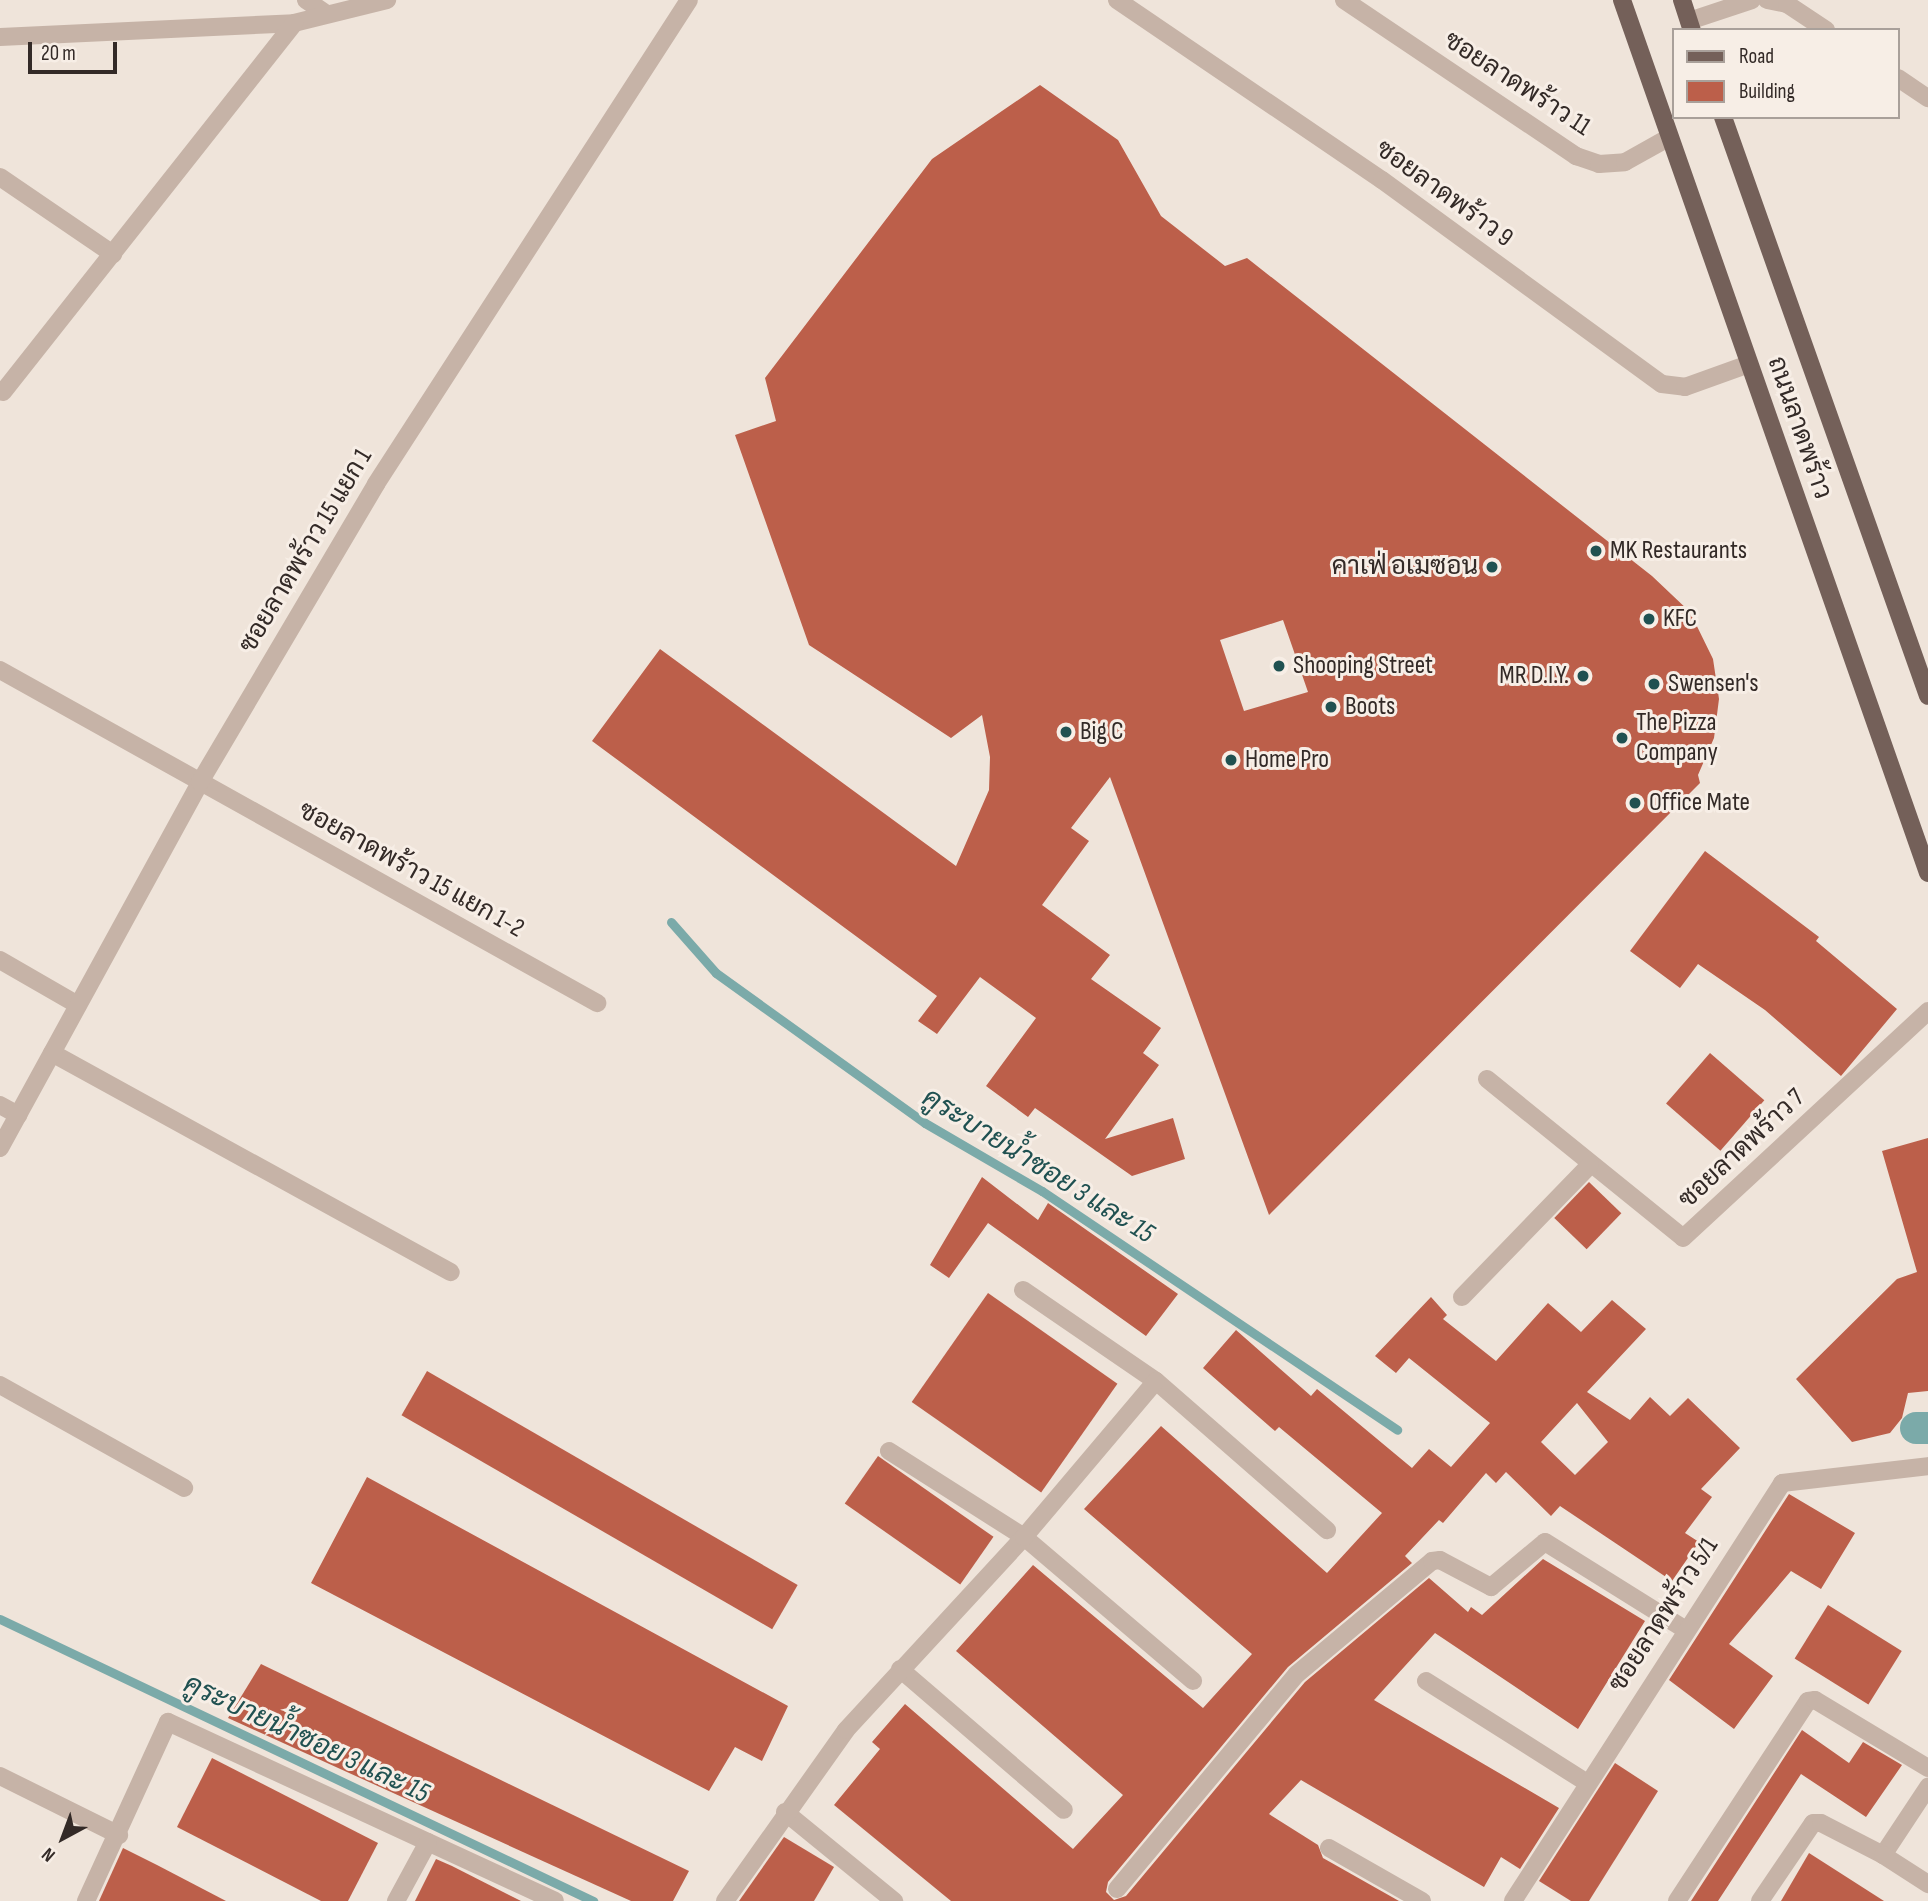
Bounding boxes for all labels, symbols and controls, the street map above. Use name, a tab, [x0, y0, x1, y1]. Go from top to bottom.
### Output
street label: ซอยลาดพร้าว 11	[1438, 25, 1596, 143]
scale bar	[32, 28, 121, 72]
legend	[1672, 28, 1900, 119]
text: 20 m	[41, 41, 76, 66]
text: Road	[1739, 44, 1774, 69]
text: Building	[1739, 79, 1795, 104]
street label: ซอยลาดพร้าว 9	[1369, 134, 1519, 254]
street label: ถนนลาดพร้าว	[1760, 353, 1838, 503]
street label: ซอยลาดพร้าว 15 แยก 1	[233, 443, 379, 659]
place label: MK Restaurants	[1610, 535, 1747, 567]
marker: MK Restaurants	[1588, 543, 1604, 559]
place label: คาเฟ่ อเมซอน	[1332, 551, 1478, 583]
marker: คาเฟ่ อเมซอน	[1484, 559, 1500, 575]
place label: KFC	[1663, 603, 1697, 635]
marker: KFC	[1641, 611, 1657, 627]
place label: Shooping Street	[1293, 650, 1433, 682]
marker: Shooping Street	[1271, 658, 1287, 674]
place label: MR D.I.Y.	[1499, 660, 1569, 692]
marker: MR D.I.Y.	[1575, 668, 1591, 684]
place label: Swensen's	[1668, 668, 1759, 700]
marker: Swensen's	[1646, 676, 1662, 692]
place label: Boots	[1345, 691, 1395, 723]
marker: Boots	[1323, 699, 1339, 715]
place label: The Pizza Company	[1636, 707, 1718, 768]
place label: Big C	[1080, 716, 1124, 748]
marker: Big C	[1058, 724, 1074, 740]
marker: The Pizza Company	[1614, 730, 1630, 746]
place label: Home Pro	[1245, 744, 1329, 776]
marker: Home Pro	[1223, 752, 1239, 768]
place label: Office Mate	[1649, 787, 1750, 819]
street label: ซอยลาดพร้าว 15 แยก 1-2	[293, 795, 529, 945]
marker: Office Mate	[1627, 795, 1643, 811]
water label: คูระบายน้ำซอย 3 และ 15	[916, 1081, 1160, 1251]
street label: ซอยลาดพร้าว 7	[1672, 1083, 1812, 1215]
street label: ซอยลาดพร้าว 5/1	[1603, 1532, 1725, 1698]
water label: คูระบายน้ำซอย 3 และ 15	[178, 1667, 434, 1811]
north arrow	[28, 1803, 98, 1873]
text: N	[38, 1842, 60, 1866]

